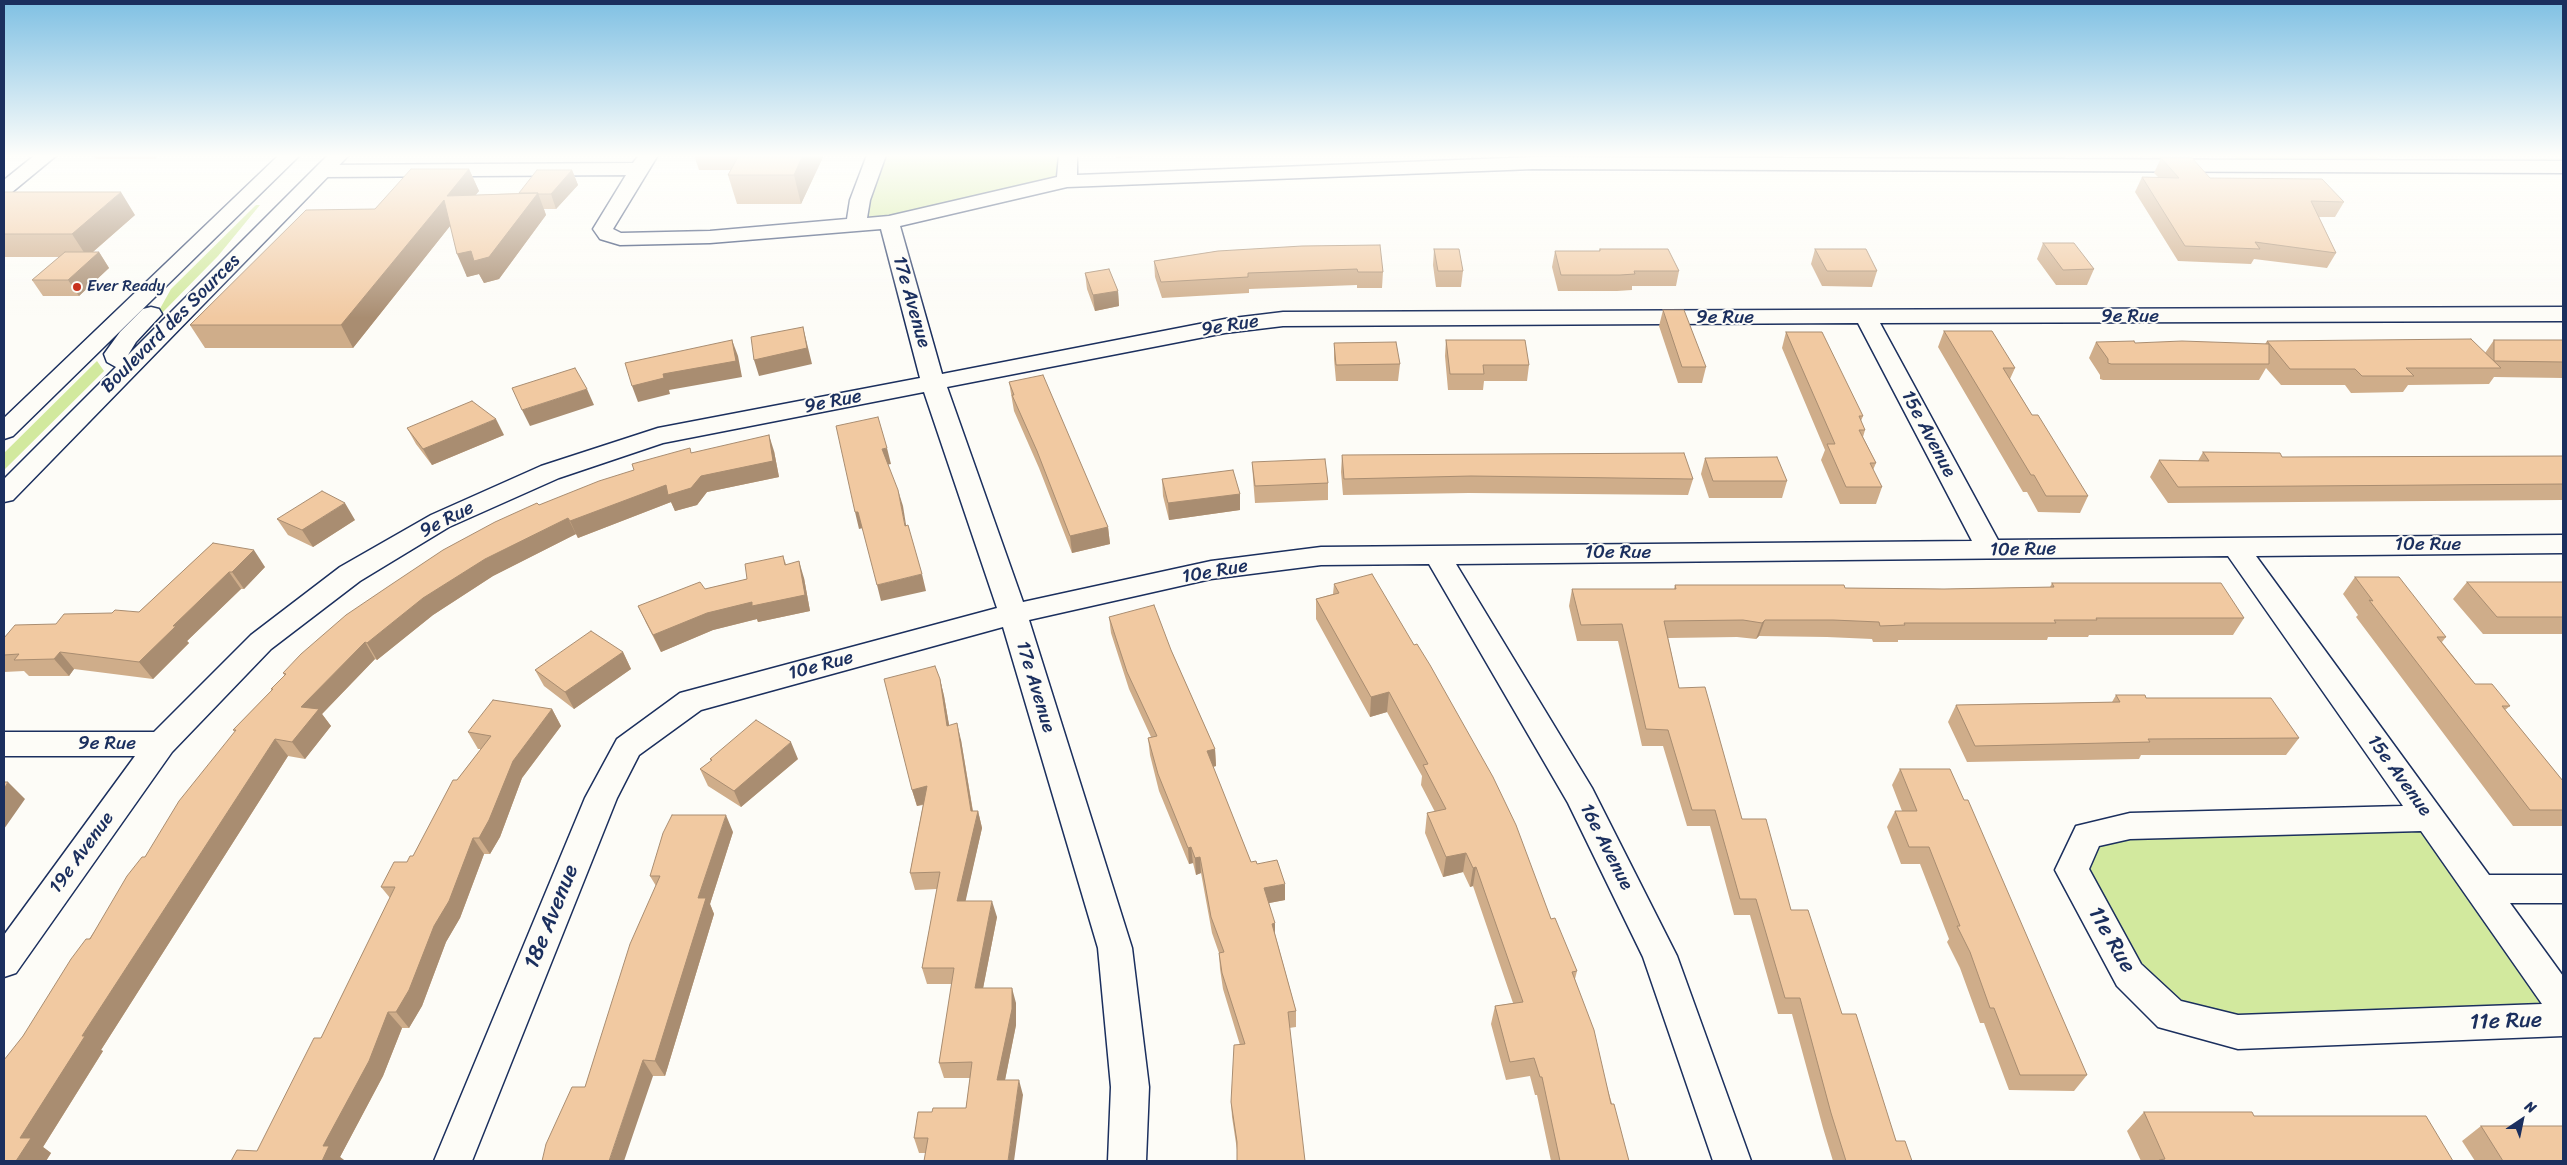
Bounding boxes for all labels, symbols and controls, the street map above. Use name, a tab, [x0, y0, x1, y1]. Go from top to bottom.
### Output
street label: Boulevard des Sources	[97, 250, 245, 398]
street label: 17e Avenue	[887, 254, 935, 350]
place label: Ever Ready	[87, 277, 165, 297]
marker: Ever Ready	[71, 281, 83, 293]
street label: 9e Rue	[2101, 306, 2159, 328]
street label: 9e Rue	[1696, 307, 1754, 329]
street label: 9e Rue	[1200, 310, 1260, 342]
street label: 9e Rue	[802, 385, 864, 419]
street label: 15e Avenue	[1896, 387, 1960, 481]
street label: 9e Rue	[416, 497, 478, 543]
street label: 10e Rue	[2395, 534, 2461, 556]
street label: 10e Rue	[1990, 538, 2056, 562]
street label: 10e Rue	[1585, 542, 1651, 564]
street label: 10e Rue	[1180, 555, 1250, 589]
street label: 17e Avenue	[1010, 639, 1060, 735]
street label: 10e Rue	[786, 646, 856, 686]
street label: 15e Avenue	[2362, 731, 2436, 821]
street label: 9e Rue	[78, 733, 136, 755]
street label: 16e Avenue	[1574, 800, 1638, 894]
street label: 19e Avenue	[45, 808, 119, 898]
street label: 18e Avenue	[519, 861, 585, 973]
street label: 11e Rue	[2081, 902, 2141, 978]
street label: 11e Rue	[2469, 1008, 2543, 1036]
text: N	[2520, 1094, 2542, 1120]
north arrow	[2497, 1095, 2547, 1145]

